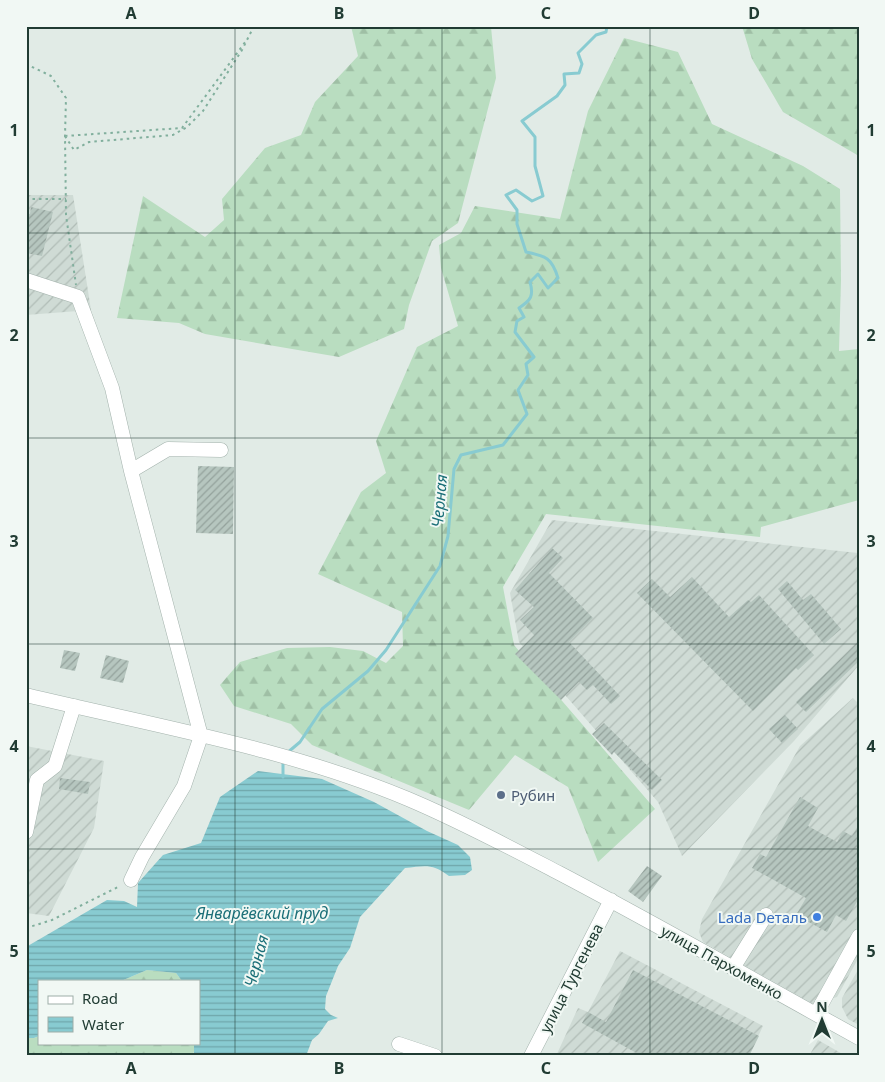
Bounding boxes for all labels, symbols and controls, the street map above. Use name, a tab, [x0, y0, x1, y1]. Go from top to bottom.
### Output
text: A	[125, 2, 137, 24]
text: B	[334, 2, 344, 24]
text: C	[541, 2, 551, 24]
text: D	[748, 2, 760, 24]
text: 1	[9, 119, 19, 141]
text: 1	[866, 119, 876, 141]
text: 2	[9, 324, 19, 346]
text: 2	[866, 324, 876, 346]
water label: Черная	[426, 473, 452, 529]
text: 3	[9, 530, 19, 552]
text: 3	[866, 530, 876, 552]
text: 4	[9, 735, 19, 757]
text: 4	[866, 735, 876, 757]
place label: Рубин	[511, 785, 555, 805]
marker: Рубин	[495, 789, 507, 801]
water label: Январёвский пруд	[195, 902, 328, 924]
place label: Lada Dеталь	[718, 907, 807, 927]
marker: Lada Dеталь	[811, 911, 823, 923]
street label: улица Тургенева	[535, 920, 607, 1036]
street label: улица Пархоменко	[657, 920, 787, 1004]
water label: Черная	[238, 932, 274, 990]
text: 5	[9, 940, 19, 962]
text: 5	[866, 940, 876, 962]
legend	[38, 980, 200, 1044]
text: Road	[82, 988, 118, 1008]
north arrow	[798, 994, 848, 1044]
text: N	[816, 997, 828, 1016]
text: Water	[82, 1014, 124, 1034]
text: A	[125, 1057, 137, 1079]
text: B	[334, 1057, 344, 1079]
text: C	[541, 1057, 551, 1079]
text: D	[748, 1057, 760, 1079]

